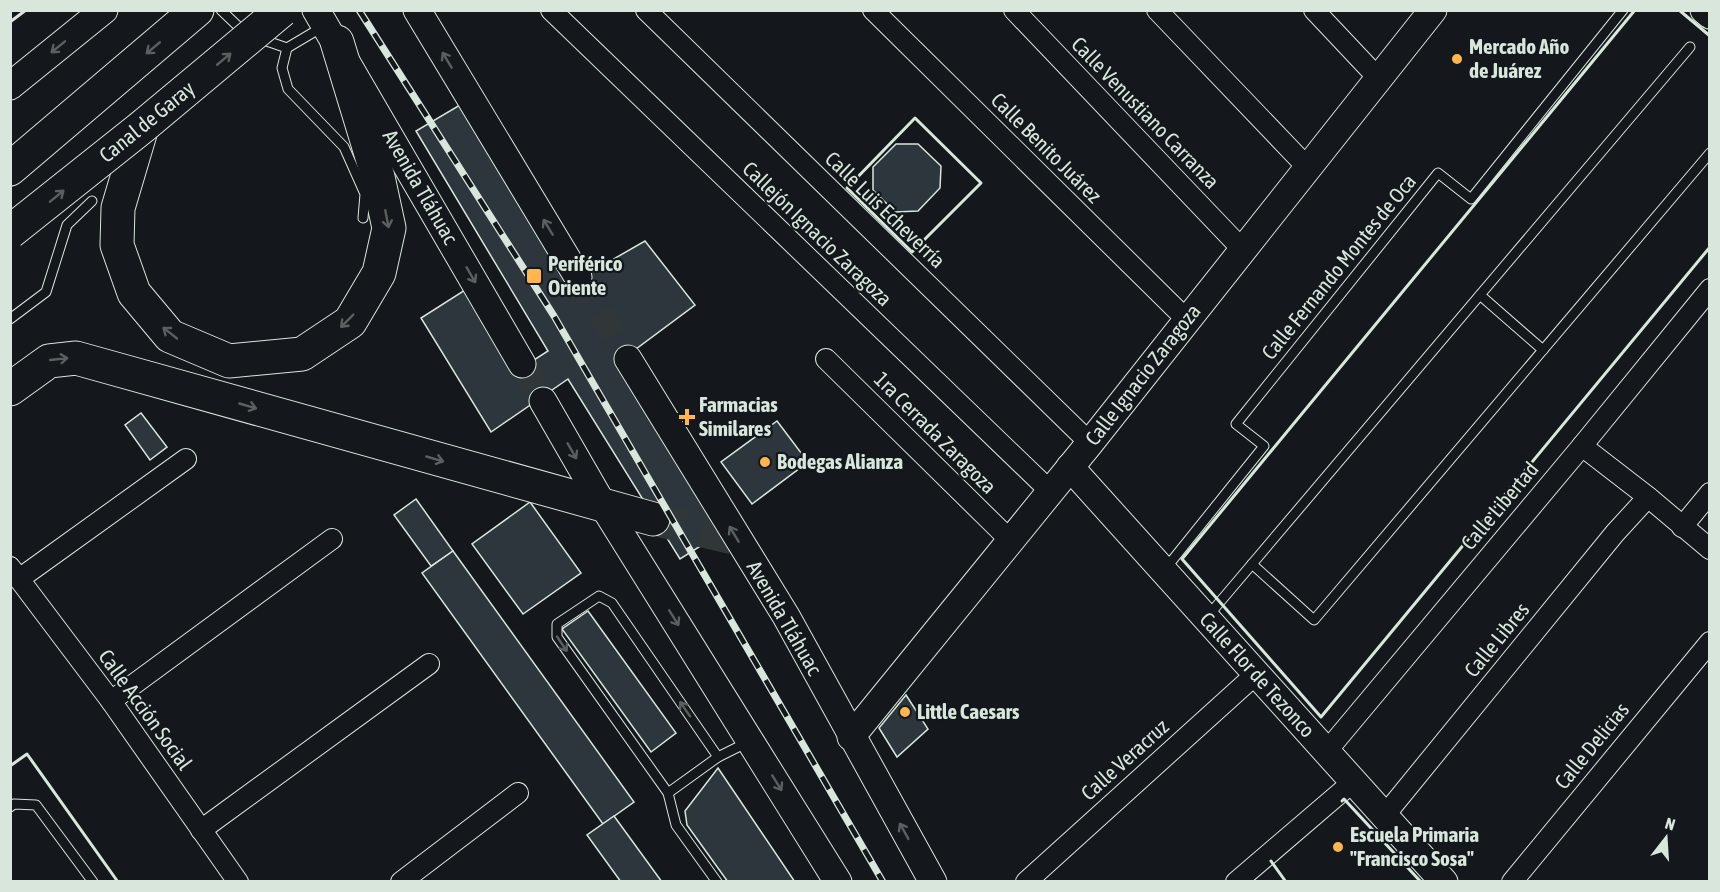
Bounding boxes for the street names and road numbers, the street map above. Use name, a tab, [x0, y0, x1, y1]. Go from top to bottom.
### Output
street label: Calle Venustiano Carranza	[1067, 31, 1224, 193]
street label: Canal de Garay	[94, 75, 199, 167]
street label: Calle Benito Juárez	[987, 87, 1107, 208]
street label: Avenida Tláhuac	[379, 125, 463, 248]
street label: Calle Luis Echeverría	[821, 146, 951, 272]
street label: Callejón Ignacio Zaragoza	[738, 156, 897, 310]
street label: Calle Fernando Montes de Oca	[1256, 169, 1420, 364]
street label: Calle Ignacio Zaragoza	[1080, 299, 1205, 450]
street label: 1ra Cerrada Zaragoza	[870, 367, 1001, 498]
street label: Calle Libertad	[1456, 457, 1543, 554]
street label: Avenida Tláhuac	[743, 556, 827, 679]
street label: Calle Libres	[1459, 597, 1533, 681]
street label: Calle Flor de Tezonco	[1195, 607, 1320, 742]
street label: Calle Acción Social	[94, 645, 198, 775]
street label: Calle Delicias	[1549, 697, 1633, 793]
street label: Calle Veracruz	[1076, 714, 1173, 805]

